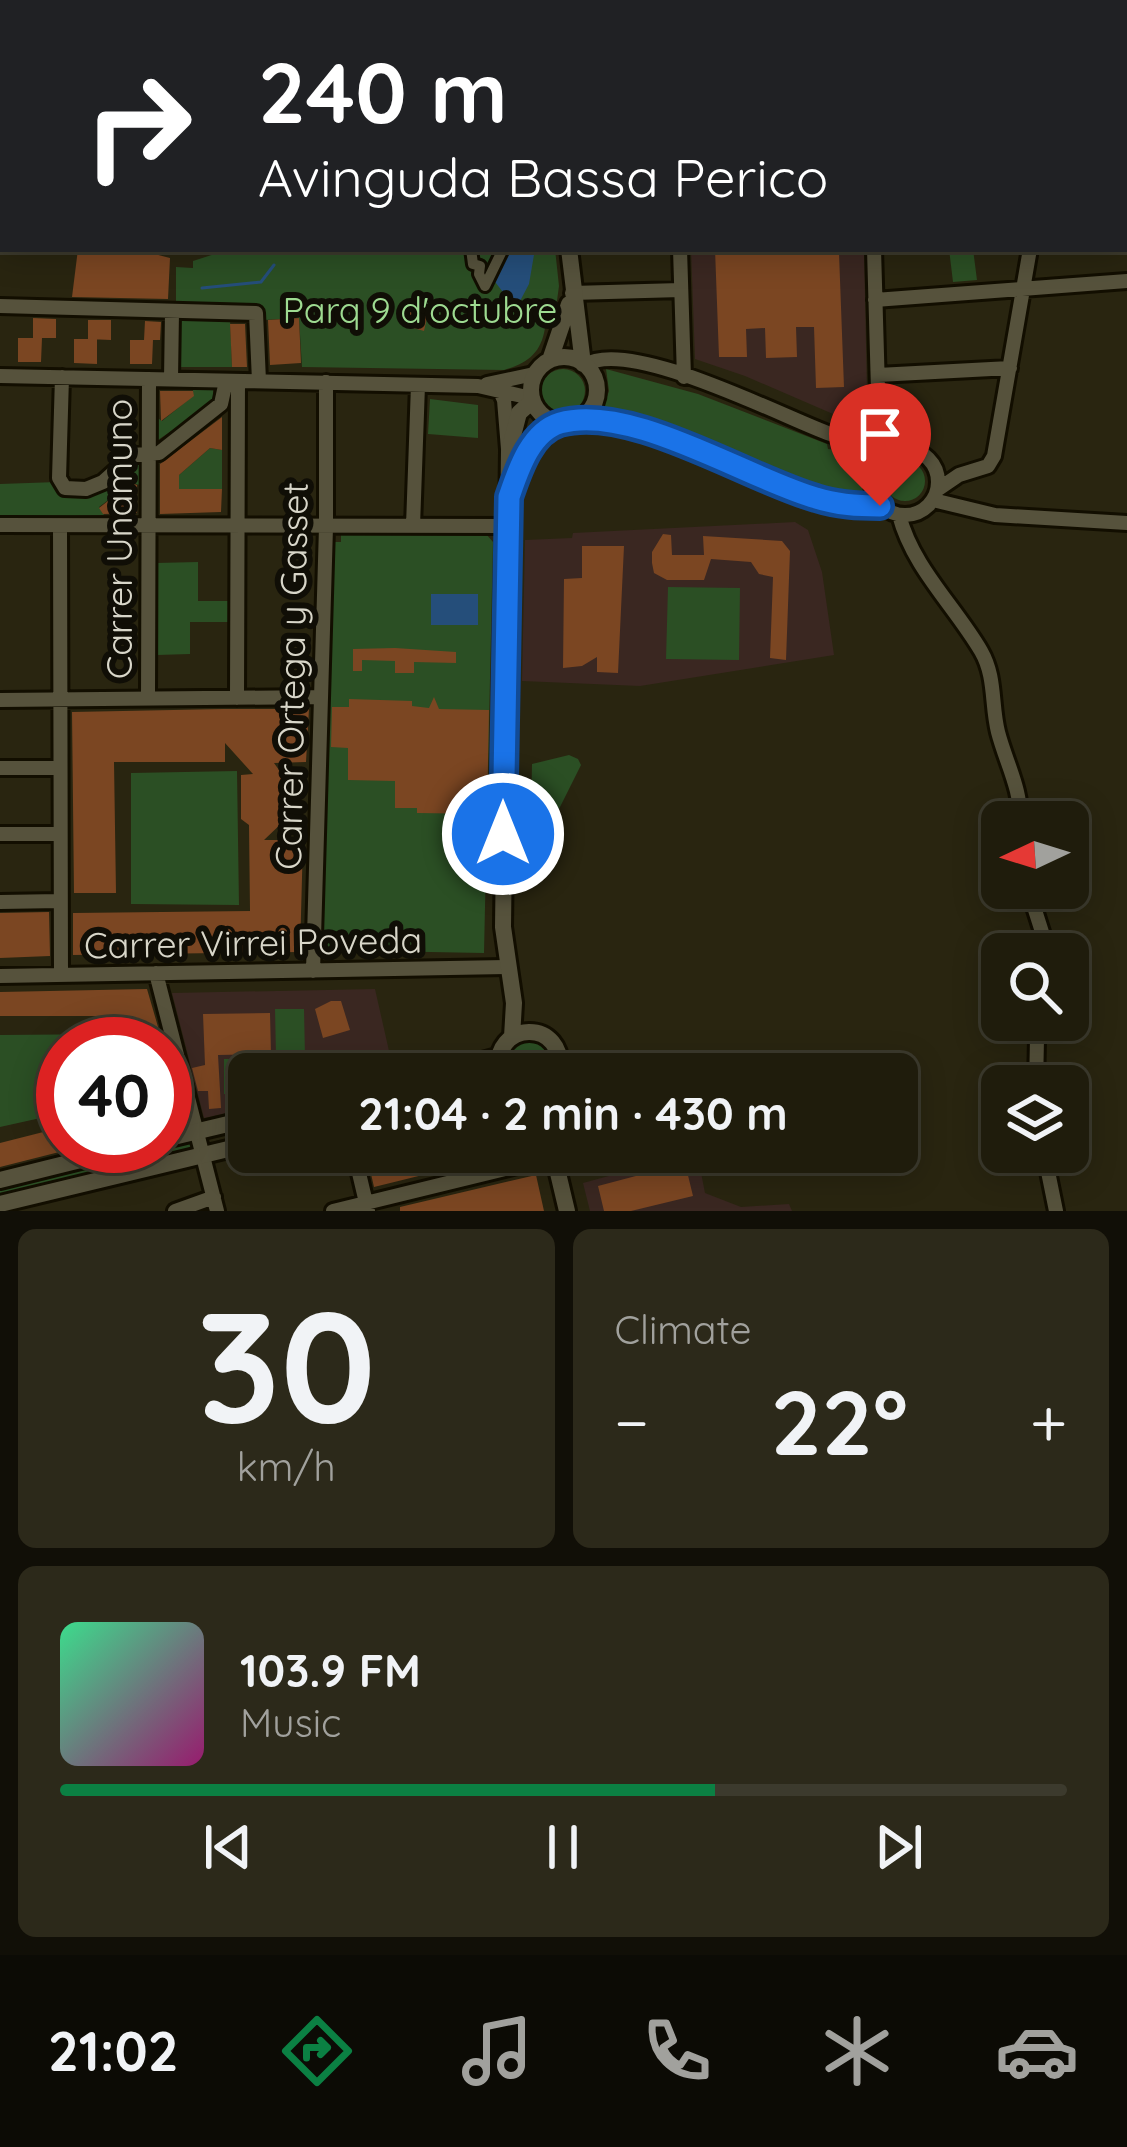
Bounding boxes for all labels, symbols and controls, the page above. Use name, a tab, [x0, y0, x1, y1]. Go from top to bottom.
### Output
text: 240 m	[258, 39, 508, 144]
icon: right	[60, 48, 216, 204]
text: Avinguda Bassa Perico	[258, 143, 828, 211]
park label: Parq 9 d'octubre	[283, 287, 557, 332]
pin	[829, 383, 931, 506]
street label: Carrer Unamuno	[96, 399, 141, 679]
icon: arrive	[847, 401, 913, 467]
street label: Carrer Ortega y Gasset	[265, 482, 317, 870]
position arrow	[440, 771, 566, 897]
north arrow	[981, 801, 1089, 909]
map controls	[981, 801, 1089, 1173]
street label: Carrer Virrei Poveda	[84, 917, 422, 967]
button: search	[981, 933, 1089, 1041]
speed limit sign: 40	[36, 1017, 192, 1173]
button: layers	[981, 1065, 1089, 1173]
text: 21:04 · 2 min · 430 m	[358, 1085, 788, 1141]
text: 30	[196, 1266, 376, 1461]
text: Climate	[615, 1305, 752, 1354]
text: 22°	[770, 1365, 908, 1478]
text: −	[615, 1380, 649, 1463]
text: +	[1030, 1380, 1067, 1463]
text: km/h	[237, 1442, 336, 1491]
text: 103.9 FM	[240, 1642, 421, 1698]
text: Music	[240, 1698, 341, 1747]
icon: previous	[195, 1814, 261, 1880]
icon: pause	[530, 1814, 596, 1880]
icon: next	[866, 1814, 932, 1880]
icon: directions	[275, 2009, 359, 2093]
icon: music	[455, 2009, 539, 2093]
icon: phone	[635, 2009, 719, 2093]
icon: climate	[815, 2009, 899, 2093]
icon: car	[995, 2009, 1079, 2093]
text: 21:02	[48, 2017, 178, 2085]

